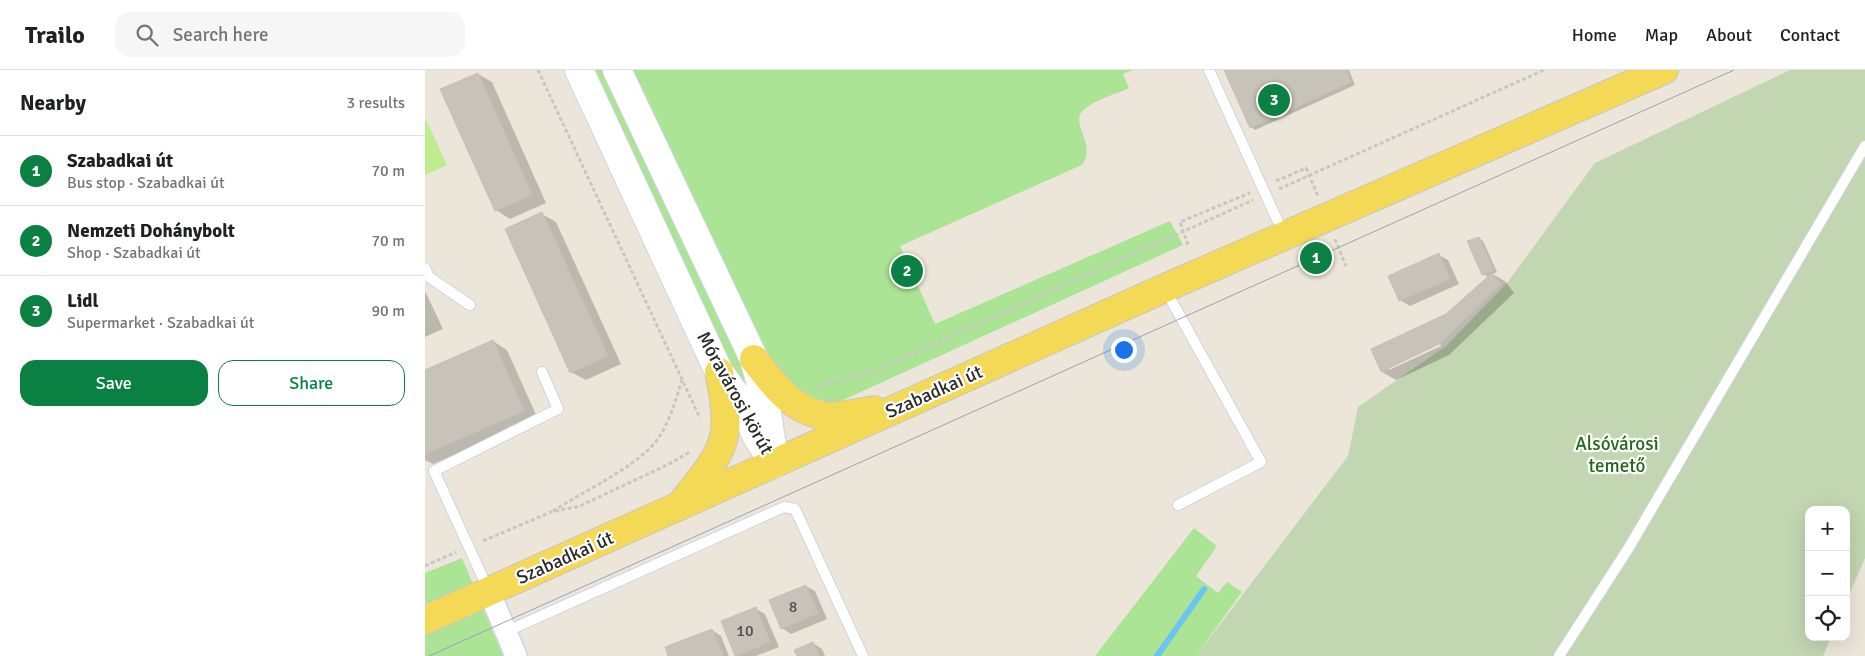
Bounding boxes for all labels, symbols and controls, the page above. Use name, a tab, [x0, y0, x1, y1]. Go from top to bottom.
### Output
search box	[115, 12, 465, 57]
text: Trailo	[25, 20, 85, 50]
icon: search	[133, 21, 161, 49]
text: Search here	[173, 23, 269, 47]
text: Home	[1572, 24, 1617, 46]
text: Map	[1645, 24, 1678, 46]
text: About	[1706, 24, 1752, 46]
text: Contact	[1780, 24, 1840, 46]
pin: 3	[1258, 81, 1290, 119]
text: Nearby	[20, 90, 86, 116]
text: 3 results	[346, 93, 405, 113]
text: Szabadkai út	[67, 149, 173, 173]
text: 1	[32, 161, 40, 181]
text: 70 m	[371, 161, 405, 181]
text: Bus stop · Szabadkai út	[67, 173, 225, 193]
text: Nemzeti Dohánybolt	[67, 219, 235, 243]
text: 2	[32, 231, 40, 251]
text: 70 m	[371, 231, 405, 251]
pin: 1	[1300, 239, 1332, 277]
text: Shop · Szabadkai út	[67, 243, 201, 263]
pin: 2	[891, 252, 923, 290]
text: Lidl	[67, 289, 99, 313]
text: 3	[32, 301, 40, 321]
text: 90 m	[371, 301, 405, 321]
text: Supermarket · Szabadkai út	[67, 313, 254, 333]
street label: Móravárosi körút	[691, 327, 779, 459]
your location	[1111, 337, 1137, 363]
button: Save	[20, 360, 208, 406]
button: Share	[218, 360, 405, 406]
street label: Szabadkai út	[882, 360, 987, 424]
park label: Alsóvárosi temető	[1575, 432, 1659, 478]
map controls	[1805, 506, 1850, 641]
button: +	[1805, 506, 1850, 551]
street label: Szabadkai út	[513, 526, 618, 590]
button: −	[1805, 551, 1850, 596]
button: locate	[1805, 596, 1850, 641]
house number: 8	[789, 597, 797, 617]
house number: 10	[736, 621, 754, 641]

